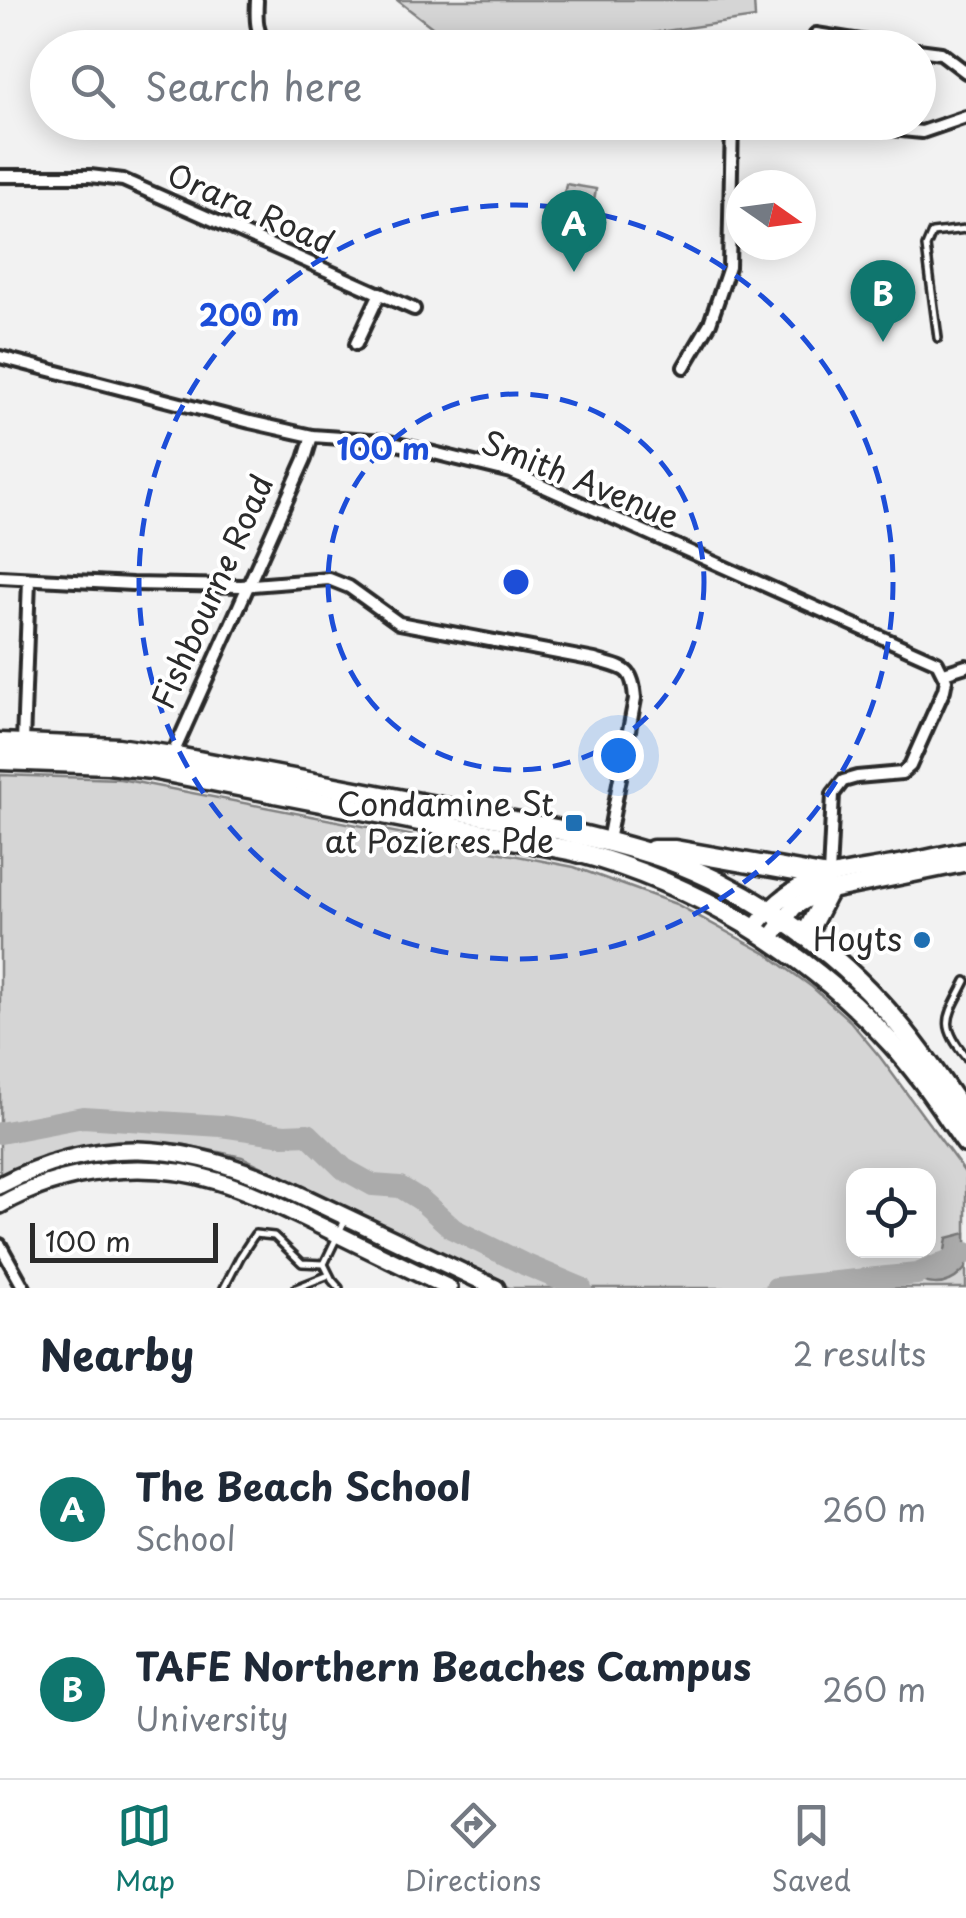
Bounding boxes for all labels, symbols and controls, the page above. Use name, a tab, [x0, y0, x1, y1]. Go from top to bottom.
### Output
search box	[30, 30, 936, 140]
text: Search here	[145, 57, 362, 114]
icon: search	[65, 58, 120, 113]
street label: Orara Road	[160, 149, 342, 265]
north arrow	[726, 170, 816, 260]
pin: A	[542, 190, 606, 272]
pin: B	[850, 260, 916, 342]
text: 200 m	[199, 291, 299, 336]
street label: Smith Avenue	[475, 417, 687, 540]
text: 100 m	[336, 425, 430, 470]
street label: Fishbourne Road	[138, 466, 284, 716]
centre of rings	[498, 564, 534, 600]
your location	[593, 730, 644, 781]
place label: Condamine St at Pozieres Pde	[325, 779, 554, 864]
marker: Condamine St at Pozieres Pde	[563, 812, 585, 834]
place label: Hoyts	[813, 914, 902, 962]
marker: Hoyts	[911, 929, 933, 951]
map controls	[846, 1168, 936, 1258]
button: locate	[846, 1168, 936, 1258]
scale bar	[30, 1218, 218, 1262]
text: 100 m	[45, 1219, 131, 1262]
text: Nearby	[40, 1322, 194, 1385]
text: 2 results	[793, 1329, 926, 1377]
text: The Beach School	[135, 1457, 471, 1514]
text: A	[60, 1485, 85, 1533]
text: 260 m	[822, 1485, 926, 1533]
text: School	[135, 1514, 236, 1562]
text: TAFE Northern Beaches Campus	[135, 1637, 751, 1694]
text: B	[62, 1665, 83, 1713]
text: 260 m	[822, 1665, 926, 1713]
text: University	[135, 1694, 289, 1742]
tab: Map	[115, 1798, 175, 1901]
tab: Directions	[405, 1798, 541, 1901]
tab: Saved	[771, 1798, 851, 1901]

